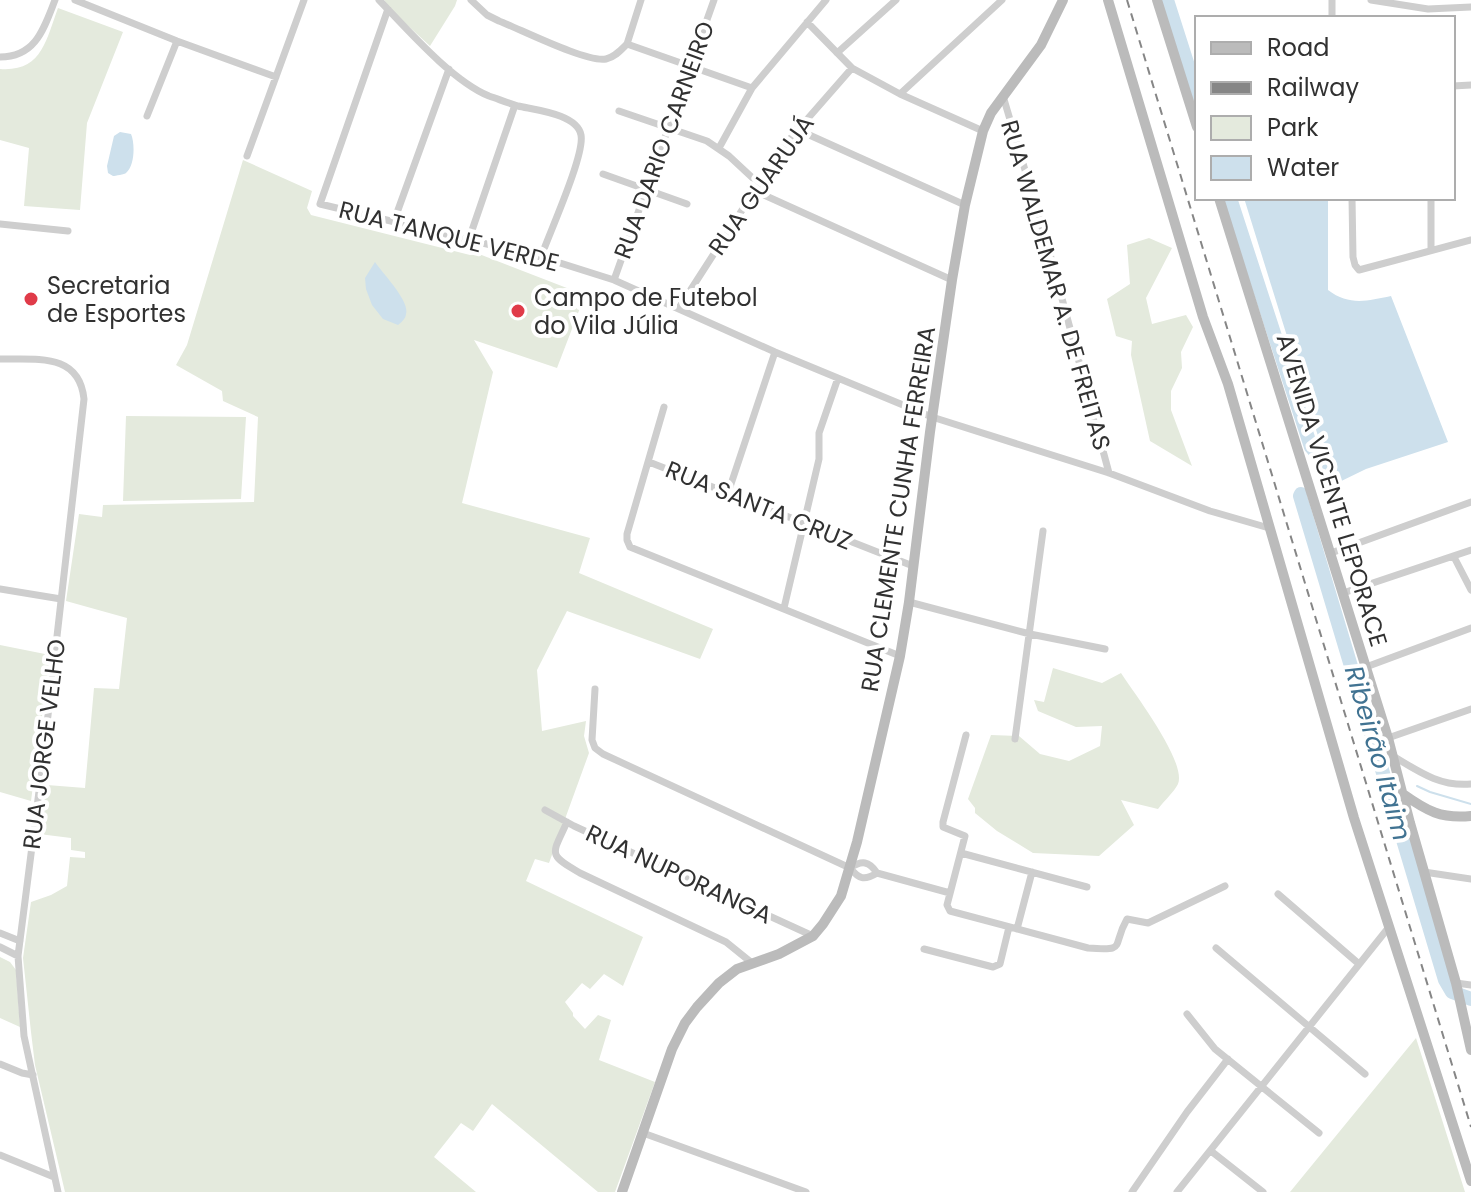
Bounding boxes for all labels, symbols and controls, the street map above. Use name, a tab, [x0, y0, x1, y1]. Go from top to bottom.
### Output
legend	[1195, 16, 1455, 200]
street label: RUA DARIO CARNEIRO	[606, 17, 722, 263]
text: Road	[1267, 31, 1329, 64]
text: Railway	[1267, 71, 1360, 104]
street label: RUA GUARUJÁ	[700, 108, 822, 262]
text: Park	[1267, 111, 1319, 144]
street label: RUA WALDEMAR A. DE FREITAS	[993, 116, 1119, 454]
text: Water	[1267, 151, 1339, 184]
street label: RUA TANQUE VERDE	[336, 193, 562, 279]
place label: Secretaria de Esportes	[47, 269, 186, 330]
place label: Campo de Futebol do Vila Júlia	[534, 281, 758, 342]
marker: Secretaria de Esportes	[22, 290, 40, 308]
marker: Campo de Futebol do Vila Júlia	[509, 302, 527, 320]
street label: RUA CLEMENTE CUNHA FERREIRA	[853, 324, 943, 694]
street label: AVENIDA VICENTE LEPORACE	[1269, 329, 1395, 651]
street label: RUA SANTA CRUZ	[661, 453, 857, 557]
street label: RUA JORGE VELHO	[15, 637, 73, 851]
water label: Ribeirão Itaim	[1336, 661, 1420, 845]
street label: RUA NUPORANGA	[581, 816, 777, 932]

